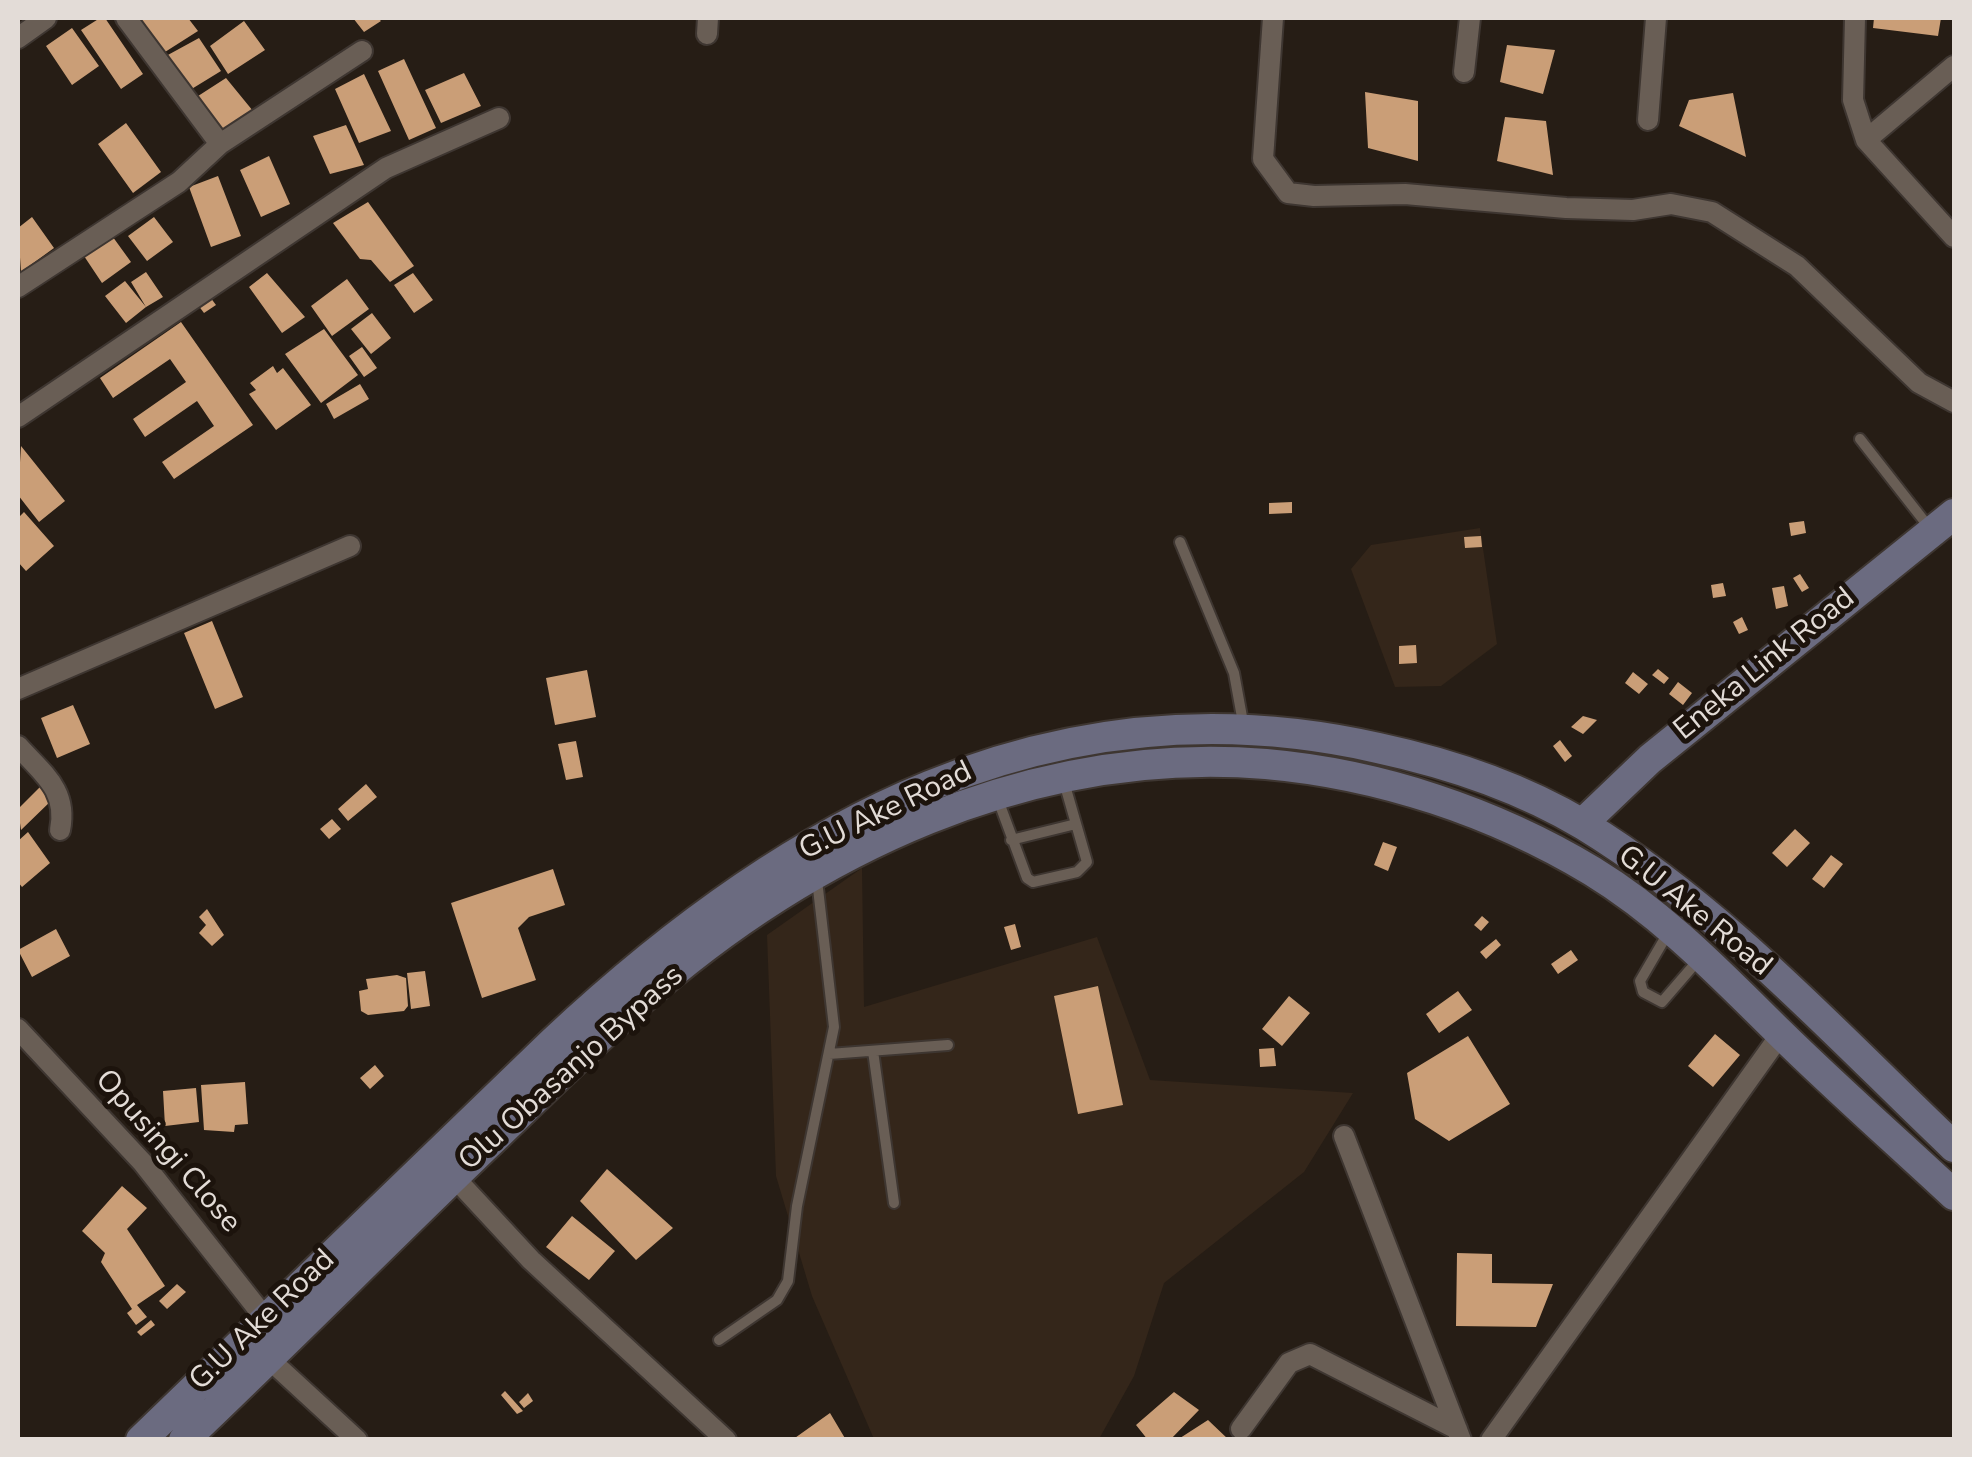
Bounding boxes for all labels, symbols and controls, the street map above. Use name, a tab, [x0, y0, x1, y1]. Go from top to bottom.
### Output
street label: Eneka Link Road	[1668, 581, 1862, 749]
street label: G.U Ake Road	[794, 755, 978, 869]
street label: G.U Ake Road	[1610, 839, 1778, 985]
street label: Olu Obasanjo Bypass	[452, 959, 692, 1179]
street label: Opusingi Close	[86, 1063, 248, 1241]
street label: G.U Ake Road	[183, 1243, 343, 1399]

